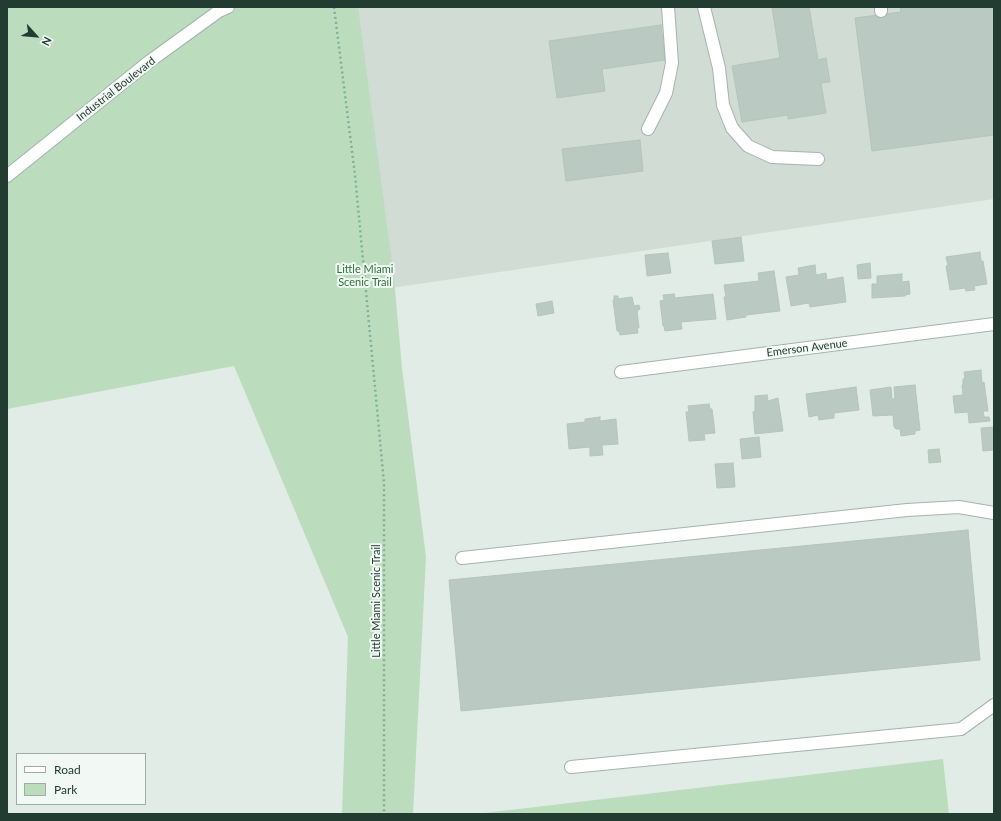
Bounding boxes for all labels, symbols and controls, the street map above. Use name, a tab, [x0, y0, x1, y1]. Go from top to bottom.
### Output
north arrow	[16, 16, 56, 56]
text: N	[39, 35, 55, 48]
street label: Industrial Boulevard	[74, 54, 158, 124]
park label: Little Miami Scenic Trail	[337, 262, 393, 288]
street label: Emerson Avenue	[766, 336, 848, 360]
street label: Little Miami Scenic Trail	[369, 544, 383, 658]
legend	[16, 753, 146, 805]
text: Road	[54, 762, 81, 777]
text: Park	[54, 782, 77, 797]

